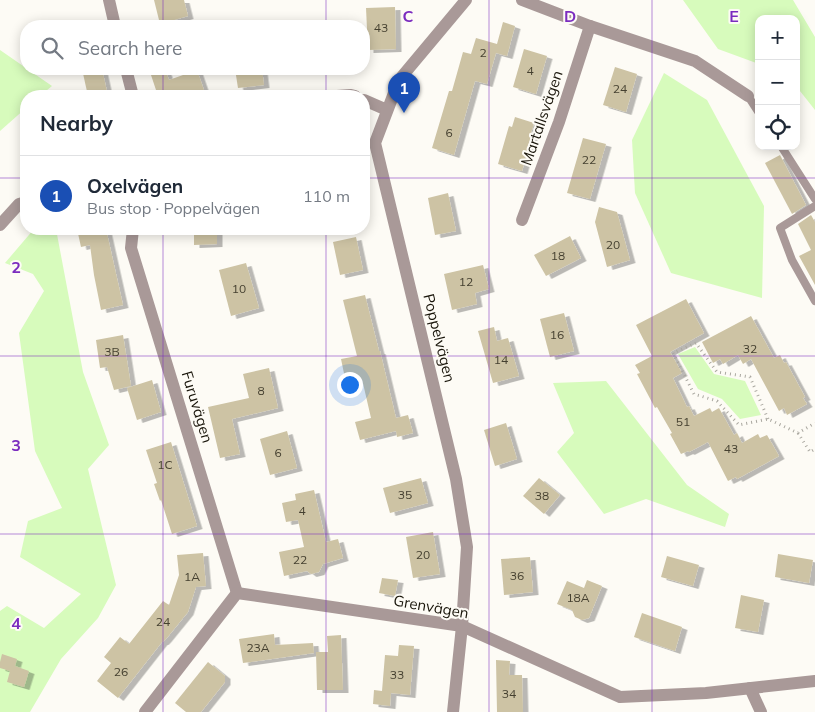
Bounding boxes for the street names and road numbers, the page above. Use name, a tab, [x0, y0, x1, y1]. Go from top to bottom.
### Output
street label: Martallsvägen	[516, 68, 567, 168]
street label: Poppelvägen	[419, 292, 460, 384]
street label: Furuvägen	[178, 369, 217, 445]
street label: Grenvägen	[392, 591, 470, 622]

